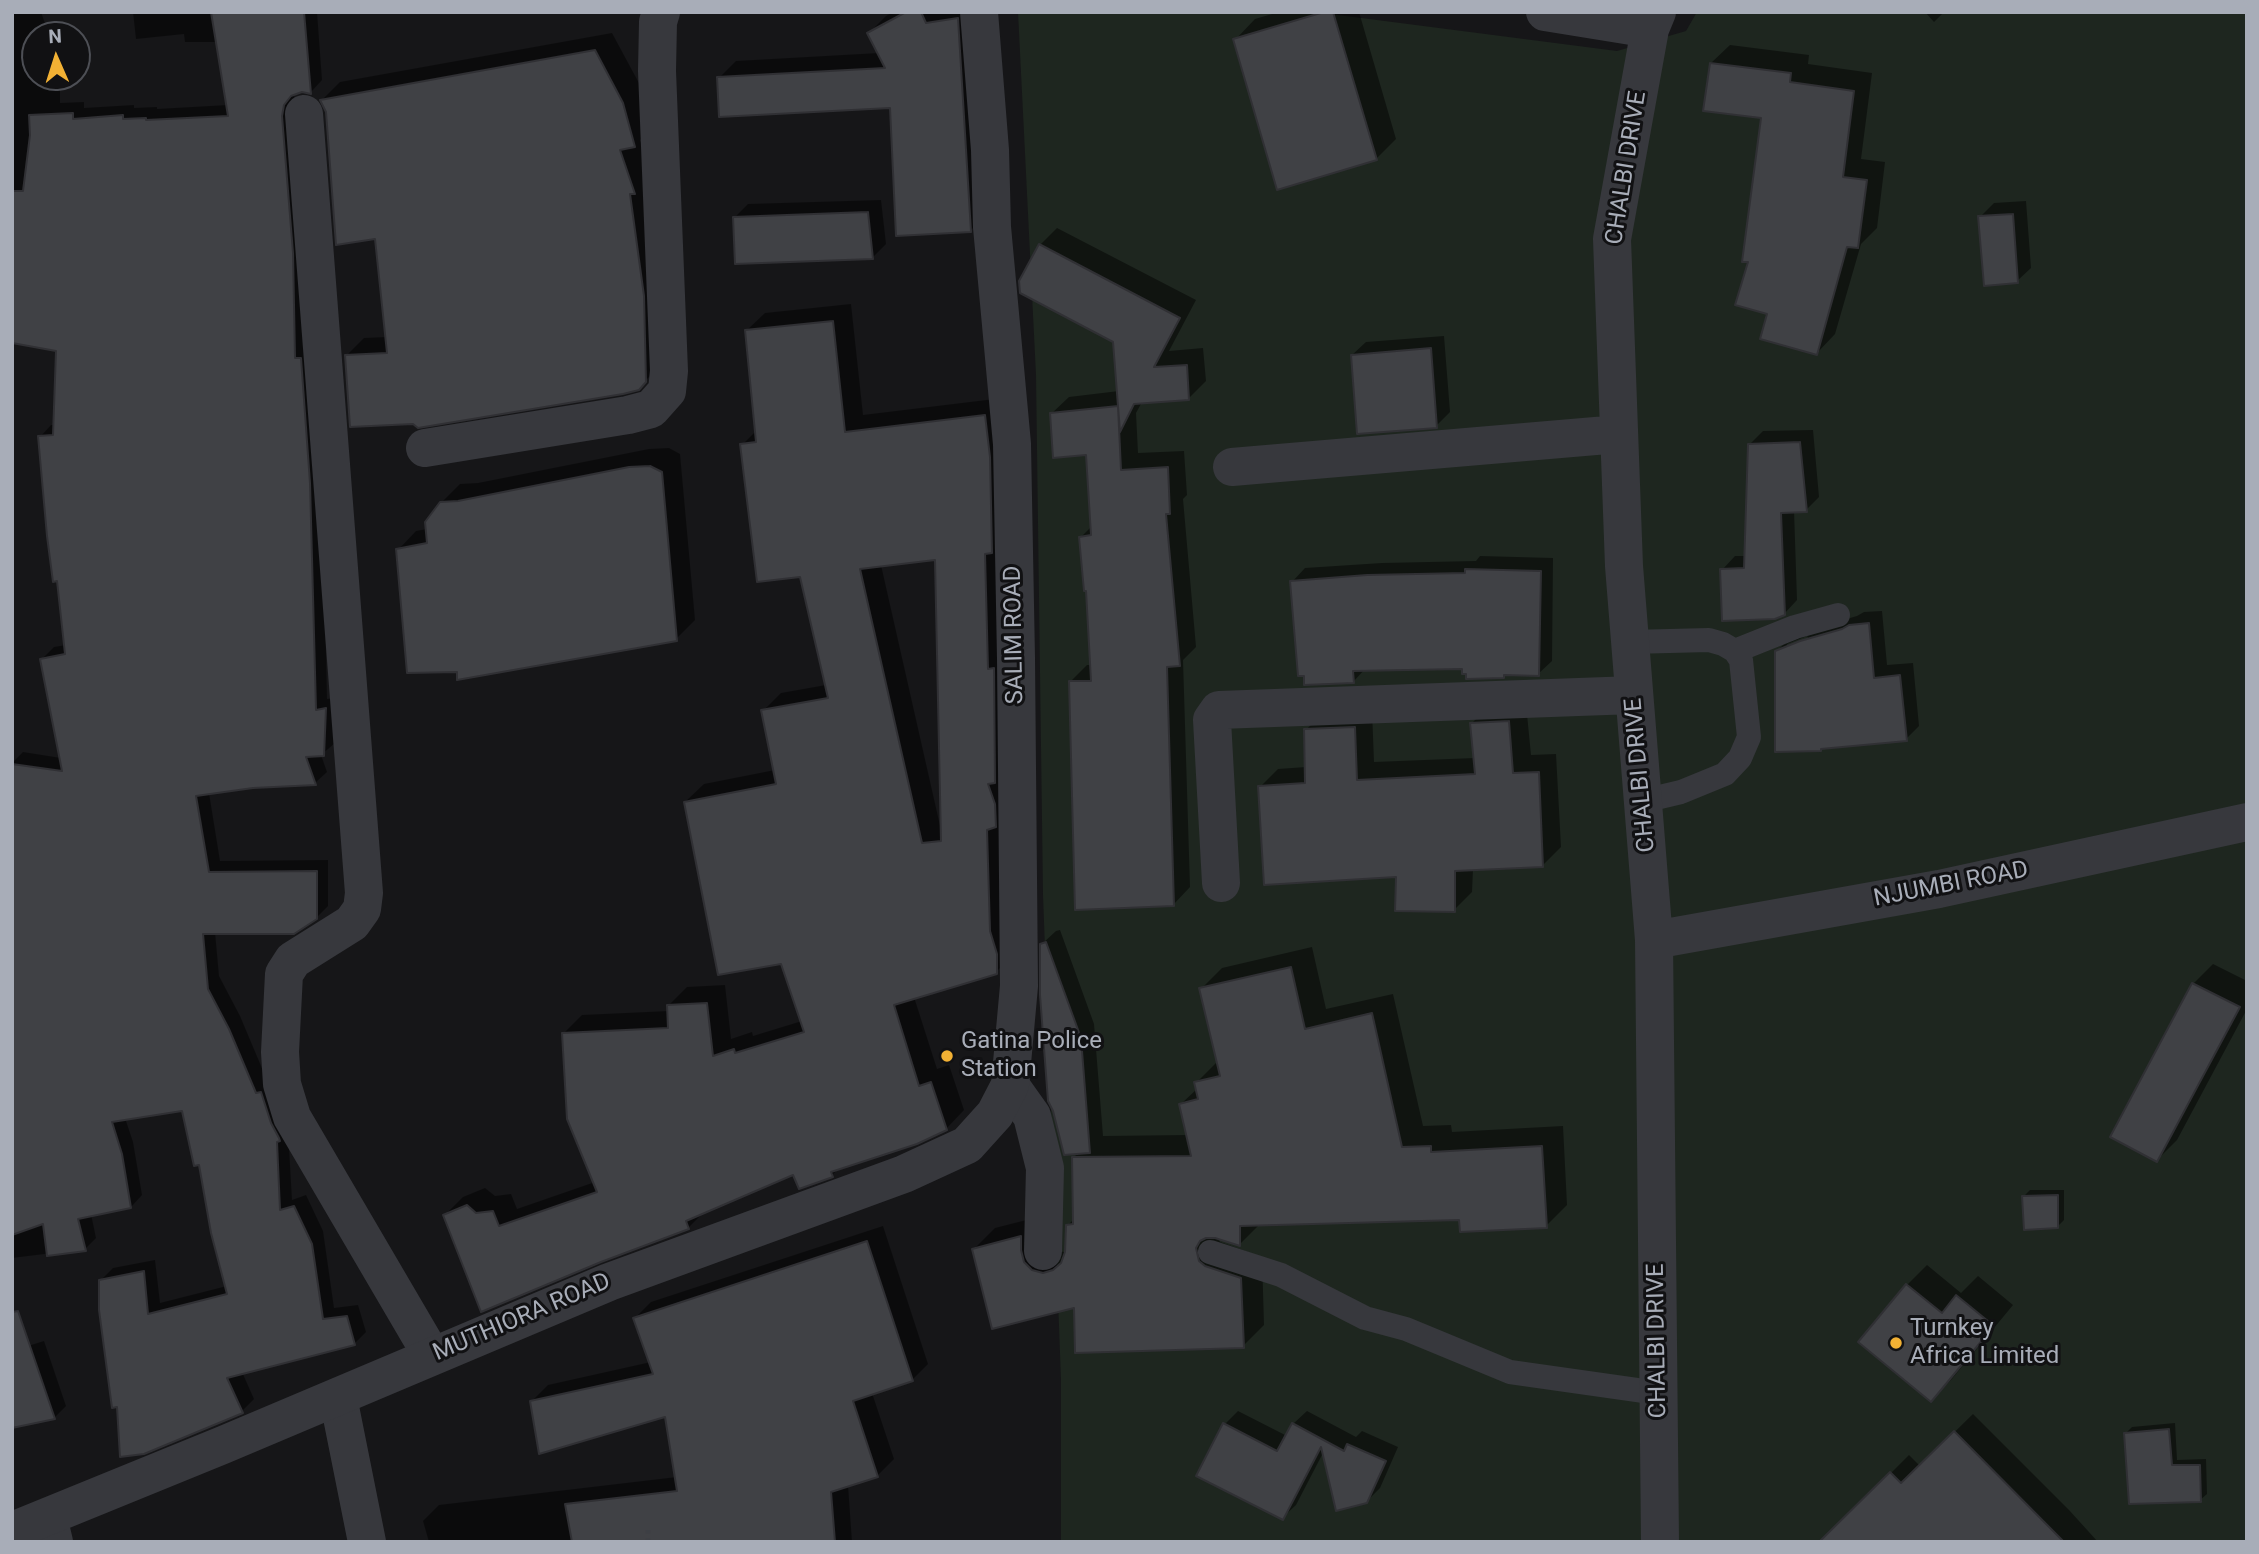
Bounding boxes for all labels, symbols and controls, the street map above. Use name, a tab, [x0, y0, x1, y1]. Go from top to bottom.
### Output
north arrow	[21, 21, 91, 91]
text: N	[48, 25, 62, 48]
street label: CHALBI DRIVE	[1601, 89, 1653, 247]
street label: SALIM ROAD	[999, 565, 1031, 705]
street label: CHALBI DRIVE	[1620, 697, 1662, 853]
street label: NJUMBI ROAD	[1871, 856, 2031, 914]
place label: Gatina Police Station	[961, 1028, 1102, 1084]
marker: Gatina Police Station	[939, 1048, 955, 1064]
street label: CHALBI DRIVE	[1642, 1263, 1674, 1419]
street label: MUTHIORA ROAD	[429, 1268, 615, 1368]
place label: Turnkey Africa Limited	[1910, 1315, 2059, 1371]
marker: Turnkey Africa Limited	[1888, 1335, 1904, 1351]

